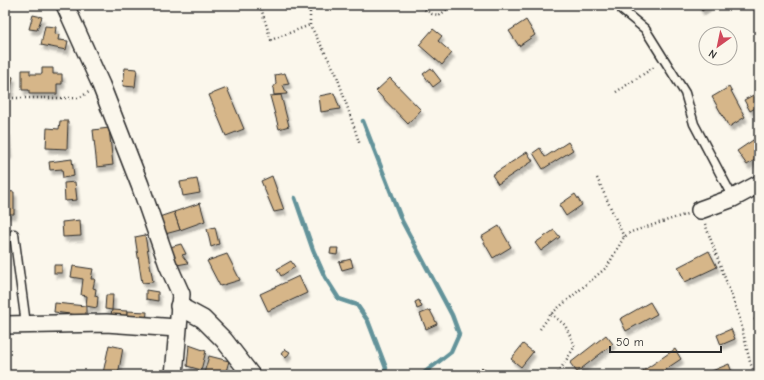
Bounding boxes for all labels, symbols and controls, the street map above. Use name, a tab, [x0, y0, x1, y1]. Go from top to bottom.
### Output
north arrow	[698, 26, 738, 66]
text: N	[706, 47, 719, 61]
scale bar	[610, 328, 721, 354]
text: 50 m	[616, 335, 644, 349]

